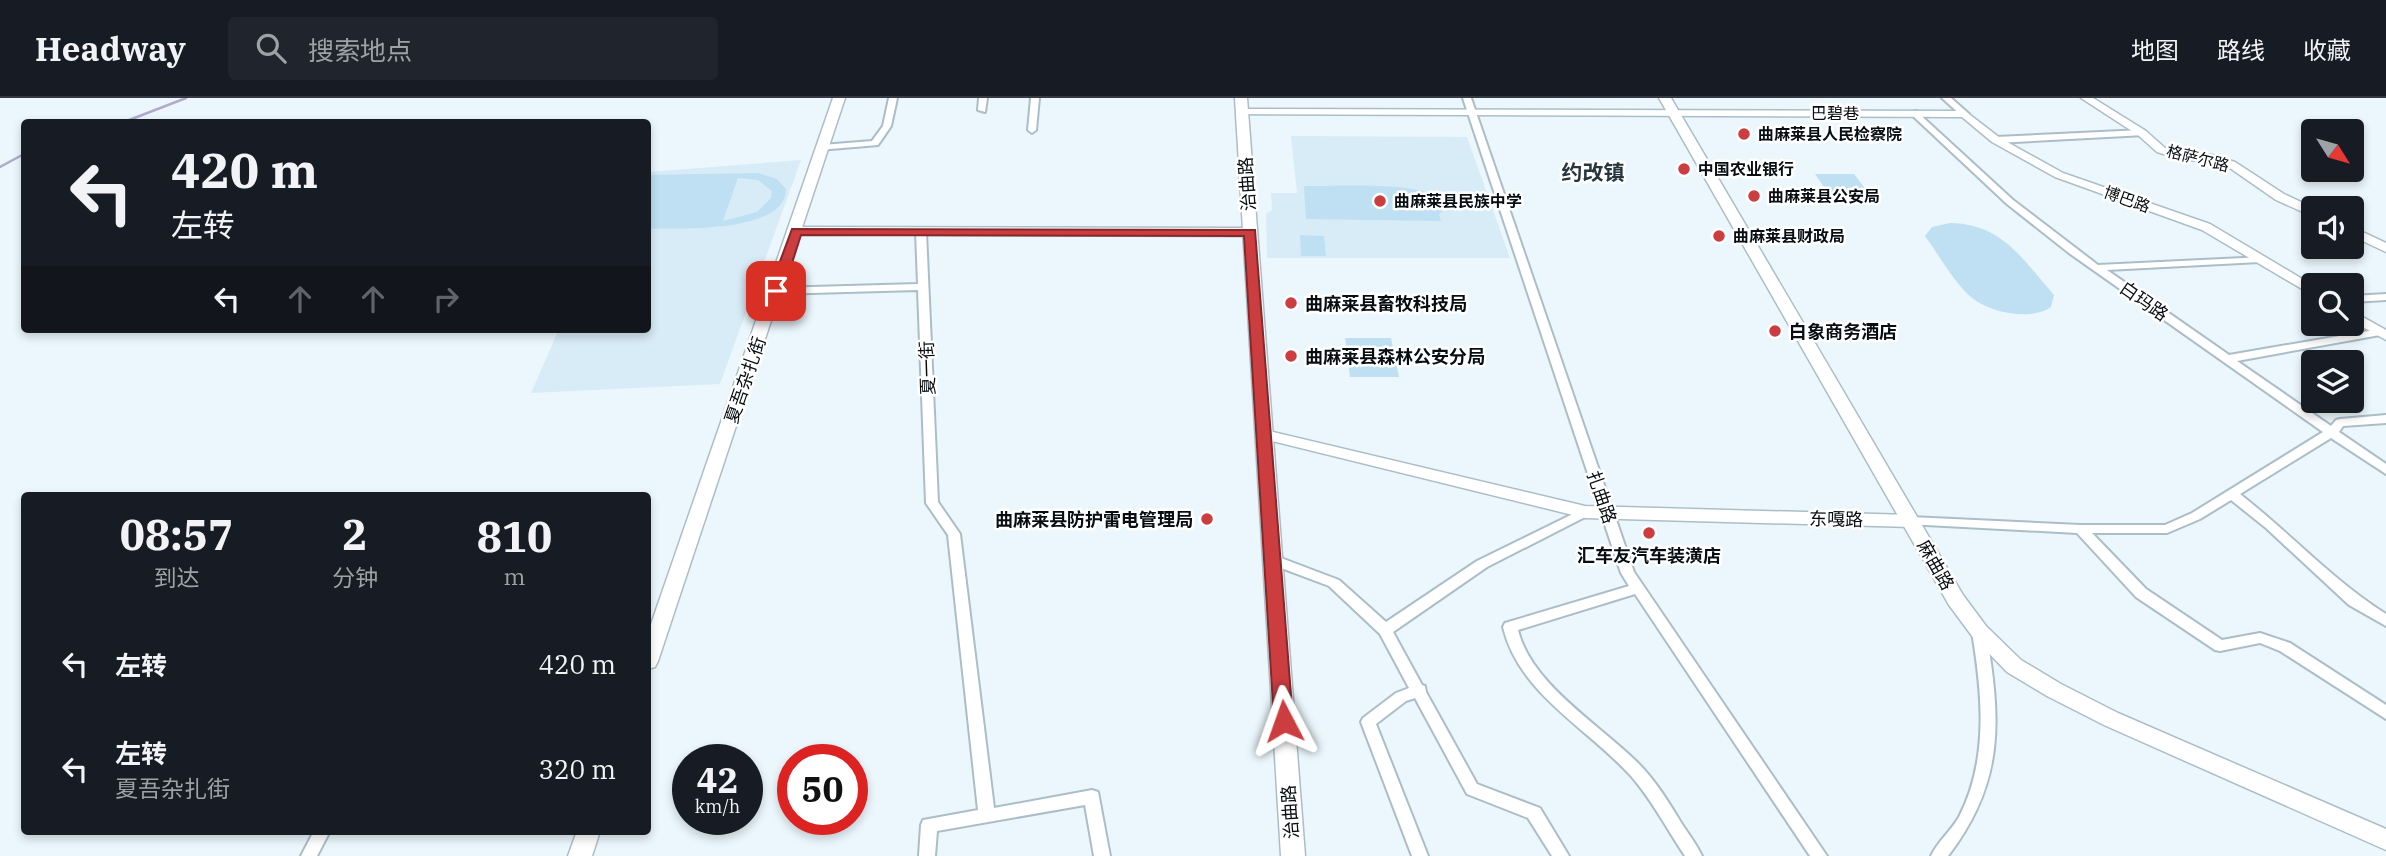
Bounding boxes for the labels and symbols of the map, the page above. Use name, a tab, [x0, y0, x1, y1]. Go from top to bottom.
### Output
street label: 巴碧巷	[1811, 103, 1859, 123]
north arrow	[2301, 119, 2364, 182]
place label: 曲麻莱县人民检察院	[1758, 124, 1902, 144]
marker: 曲麻莱县人民检察院	[1736, 126, 1752, 142]
street label: 格萨尔路	[2165, 141, 2231, 175]
street label: 治曲路	[1234, 156, 1260, 212]
district label: 约改镇	[1562, 158, 1625, 186]
place label: 中国农业银行	[1698, 159, 1794, 179]
marker: 中国农业银行	[1676, 161, 1692, 177]
street label: 博巴路	[2101, 181, 2153, 217]
place label: 曲麻莱县公安局	[1768, 186, 1880, 206]
marker: 曲麻莱县公安局	[1746, 188, 1762, 204]
place label: 曲麻莱县民族中学	[1394, 191, 1522, 211]
marker: 曲麻莱县民族中学	[1372, 193, 1388, 209]
place label: 曲麻莱县财政局	[1733, 226, 1845, 246]
marker: 曲麻莱县财政局	[1711, 228, 1727, 244]
pin	[746, 261, 806, 321]
street label: 白玛路	[2115, 276, 2173, 326]
place label: 曲麻莱县畜牧科技局	[1305, 292, 1467, 315]
marker: 曲麻莱县畜牧科技局	[1283, 295, 1299, 311]
place label: 白象商务酒店	[1789, 320, 1897, 343]
marker: 白象商务酒店	[1767, 323, 1783, 339]
street label: 夏吾杂扎街	[719, 334, 771, 426]
street label: 夏一街	[915, 341, 939, 395]
place label: 曲麻莱县森林公安分局	[1305, 345, 1485, 368]
marker: 曲麻莱县森林公安分局	[1283, 348, 1299, 364]
street label: 扎曲路	[1582, 468, 1622, 526]
street label: 东嘎路	[1809, 507, 1863, 531]
place label: 曲麻莱县防护雷电管理局	[995, 508, 1193, 531]
marker: 曲麻莱县防护雷电管理局	[1199, 511, 1215, 527]
marker: 汇车友汽车装潢店	[1641, 525, 1657, 541]
street label: 麻曲路	[1913, 536, 1959, 594]
place label: 汇车友汽车装潢店	[1577, 544, 1721, 567]
position arrow	[1247, 684, 1321, 758]
speed limit sign: 50	[777, 744, 868, 835]
street label: 治曲路	[1277, 784, 1303, 840]

